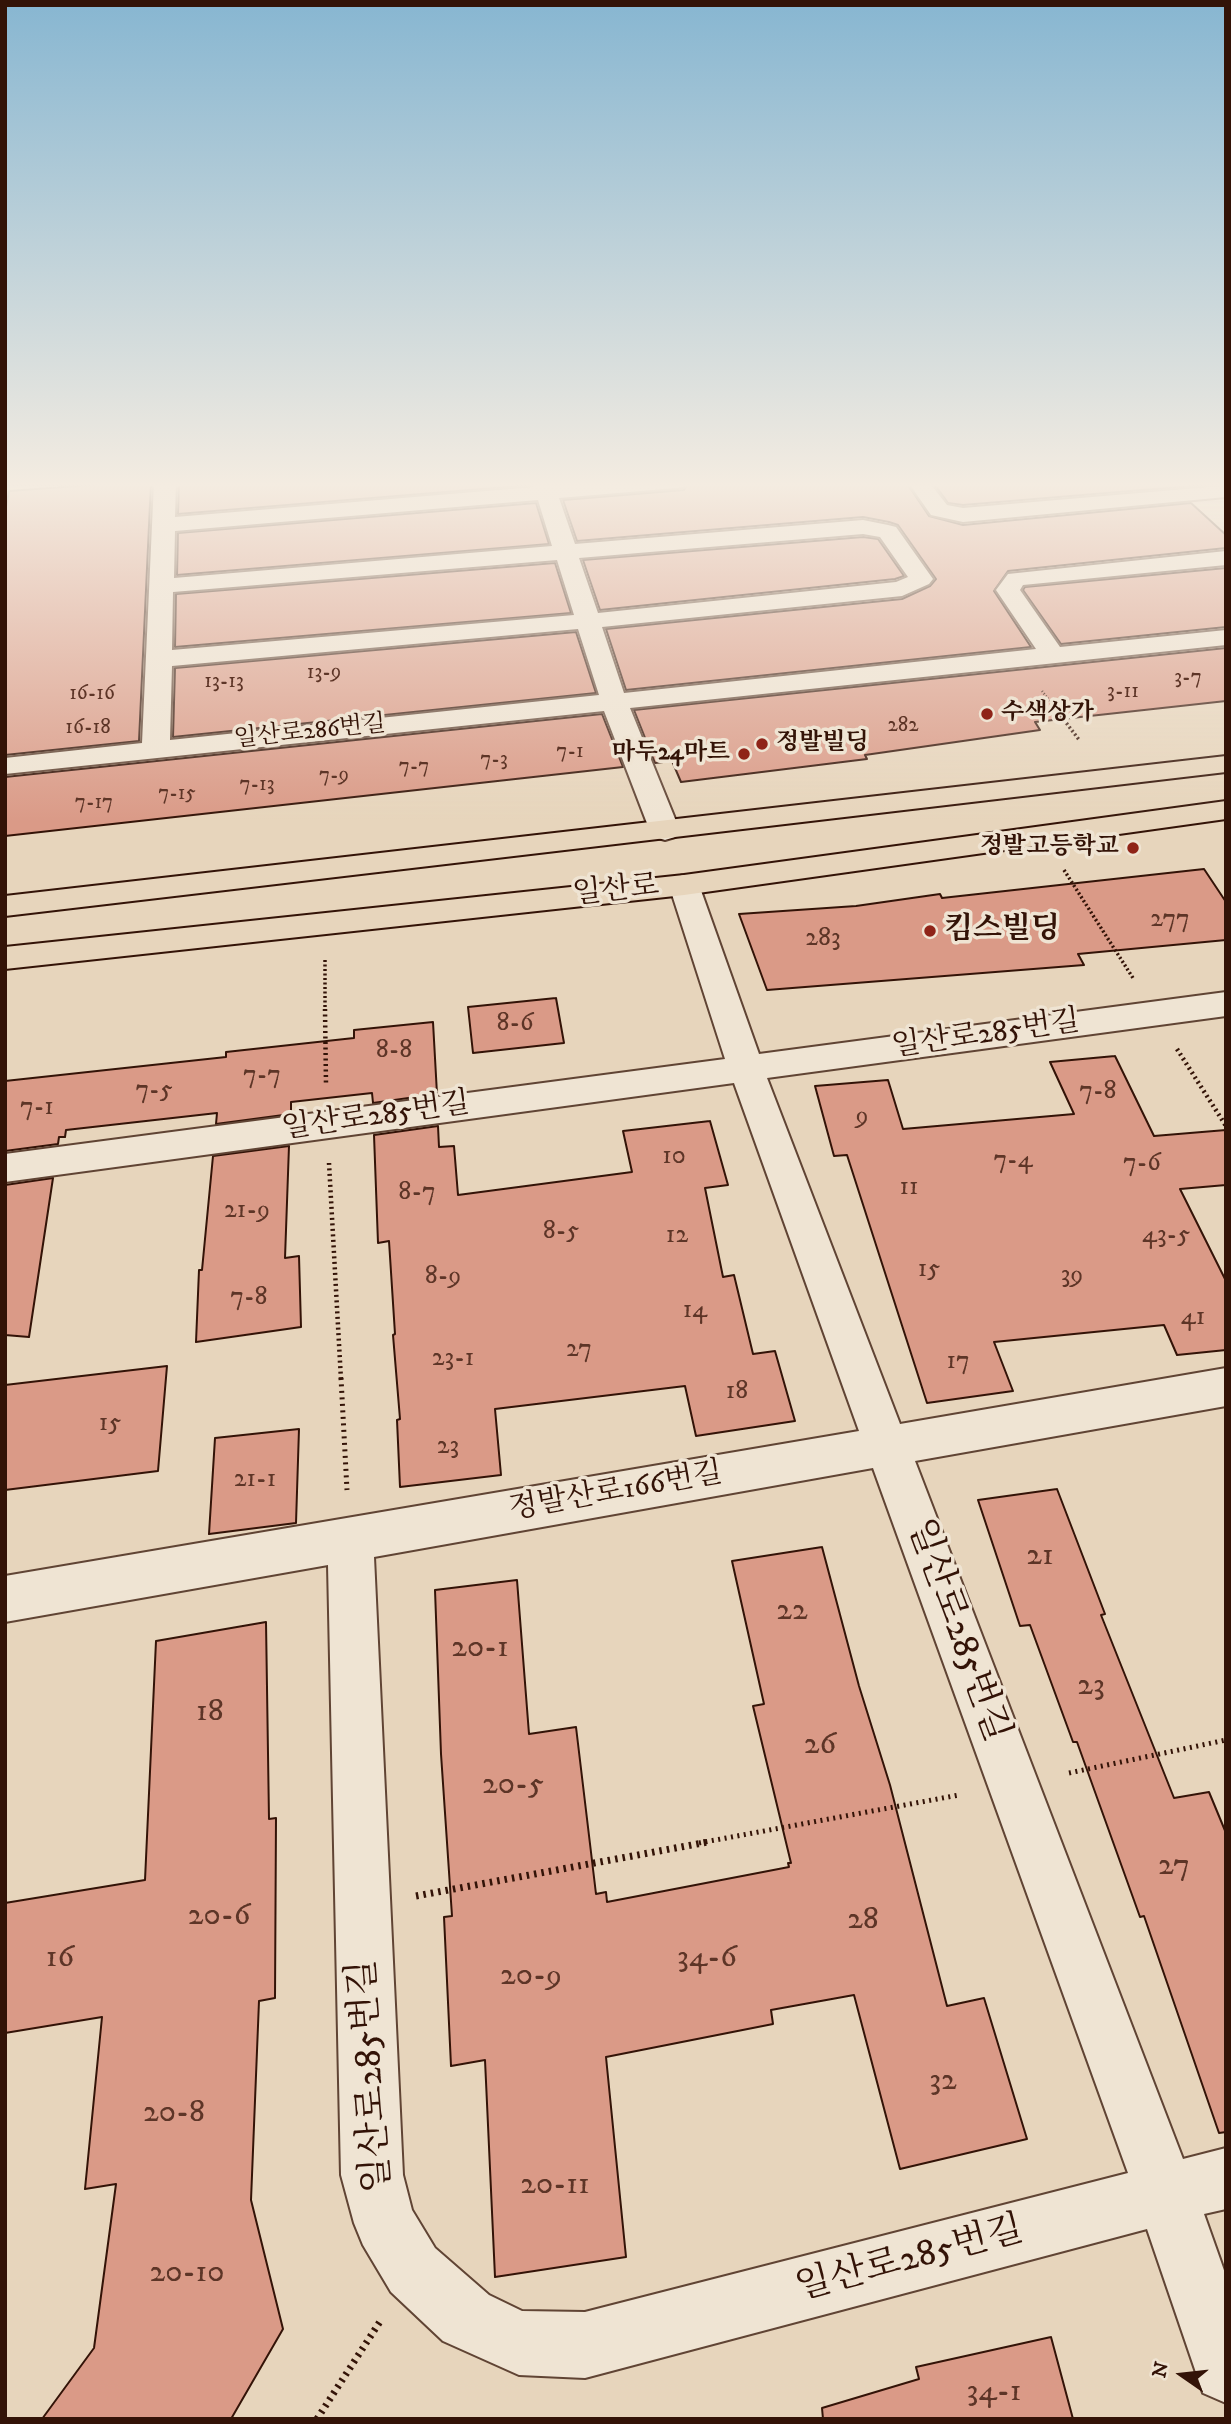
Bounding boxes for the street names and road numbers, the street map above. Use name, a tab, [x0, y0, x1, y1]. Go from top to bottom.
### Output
street label: 일산로286번길	[233, 711, 387, 755]
street label: 일산로	[571, 870, 661, 914]
street label: 일산로285번길	[890, 1005, 1082, 1067]
street label: 일산로285번길	[280, 1087, 472, 1149]
street label: 정발산로166번길	[507, 1457, 725, 1529]
street label: 일산로285번길	[895, 1514, 1017, 1748]
street label: 일산로285번길	[343, 1958, 403, 2194]
street label: 일산로285번길	[791, 2209, 1029, 2313]

